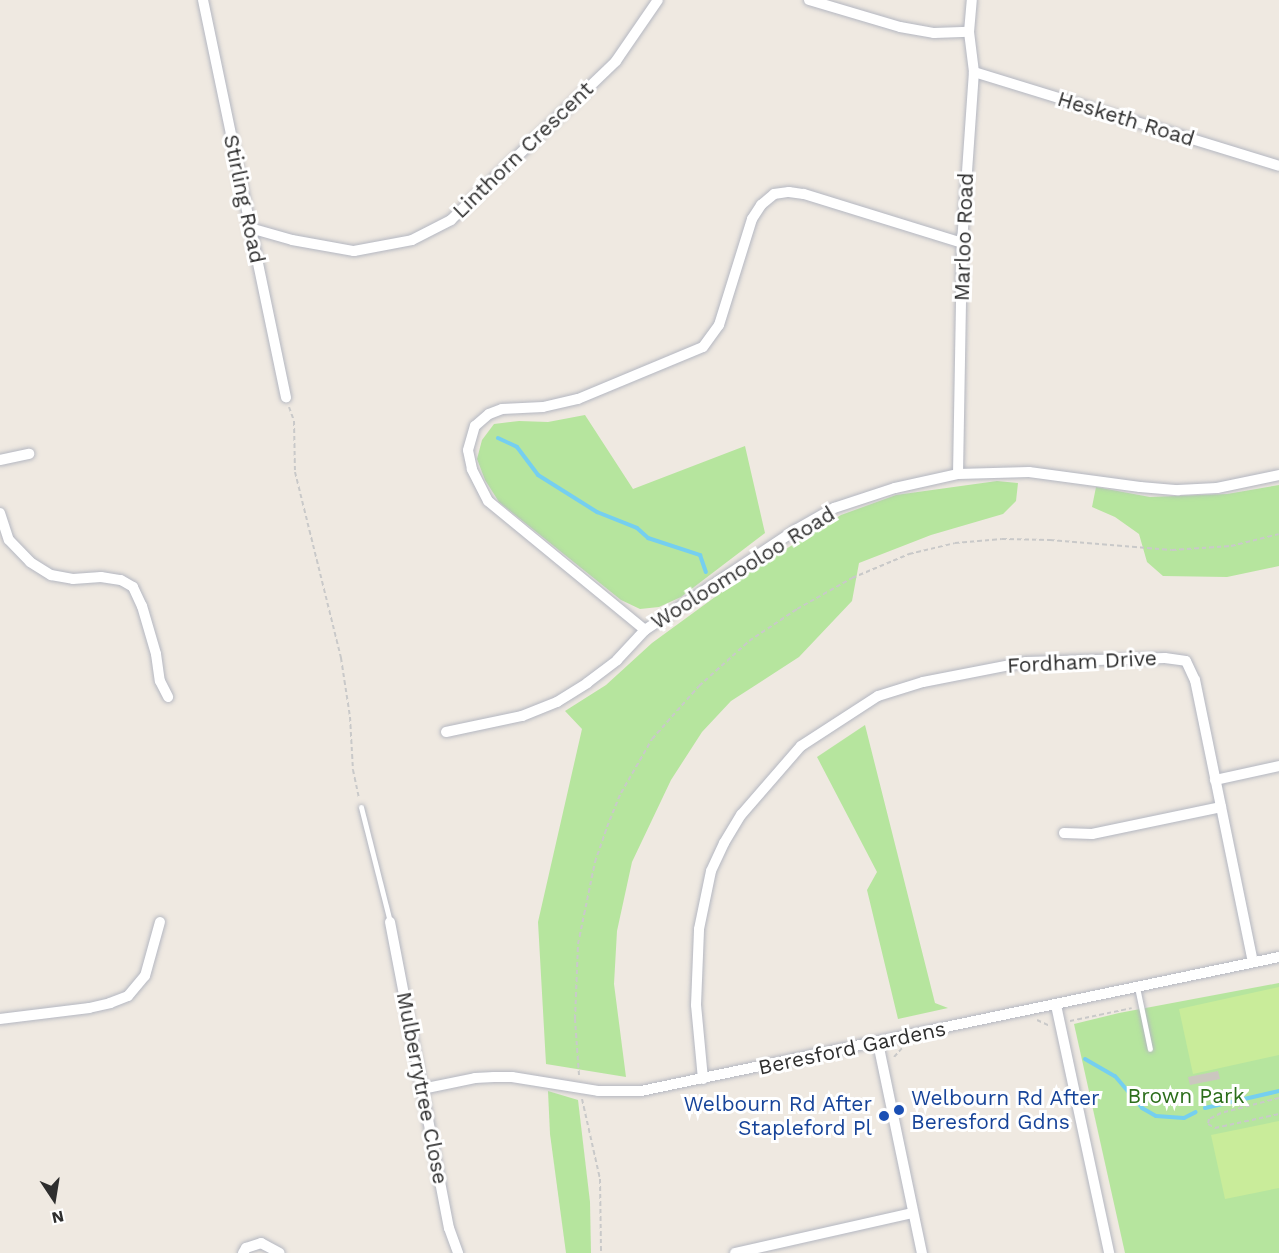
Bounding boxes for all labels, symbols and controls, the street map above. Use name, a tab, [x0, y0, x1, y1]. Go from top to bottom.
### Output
street label: Linthorn Crescent	[448, 77, 598, 223]
street label: Hesketh Road	[1054, 86, 1198, 152]
street label: Stirling Road	[218, 132, 270, 266]
street label: Marloo Road	[949, 172, 979, 302]
street label: Wooloomooloo Road	[647, 501, 839, 635]
street label: Fordham Drive	[1006, 645, 1158, 679]
street label: Mulberrytree Close	[391, 990, 453, 1186]
street label: Beresford Gardens	[756, 1016, 948, 1080]
park label: Brown Park	[1127, 1083, 1245, 1109]
place label: Welbourn Rd After Beresford Gdns	[911, 1085, 1100, 1135]
place label: Welbourn Rd After Stapleford Pl	[683, 1091, 872, 1141]
marker: Welbourn Rd After Beresford Gdns	[892, 1103, 906, 1117]
marker: Welbourn Rd After Stapleford Pl	[877, 1109, 891, 1123]
north arrow	[24, 1169, 84, 1229]
text: N	[50, 1207, 66, 1228]

